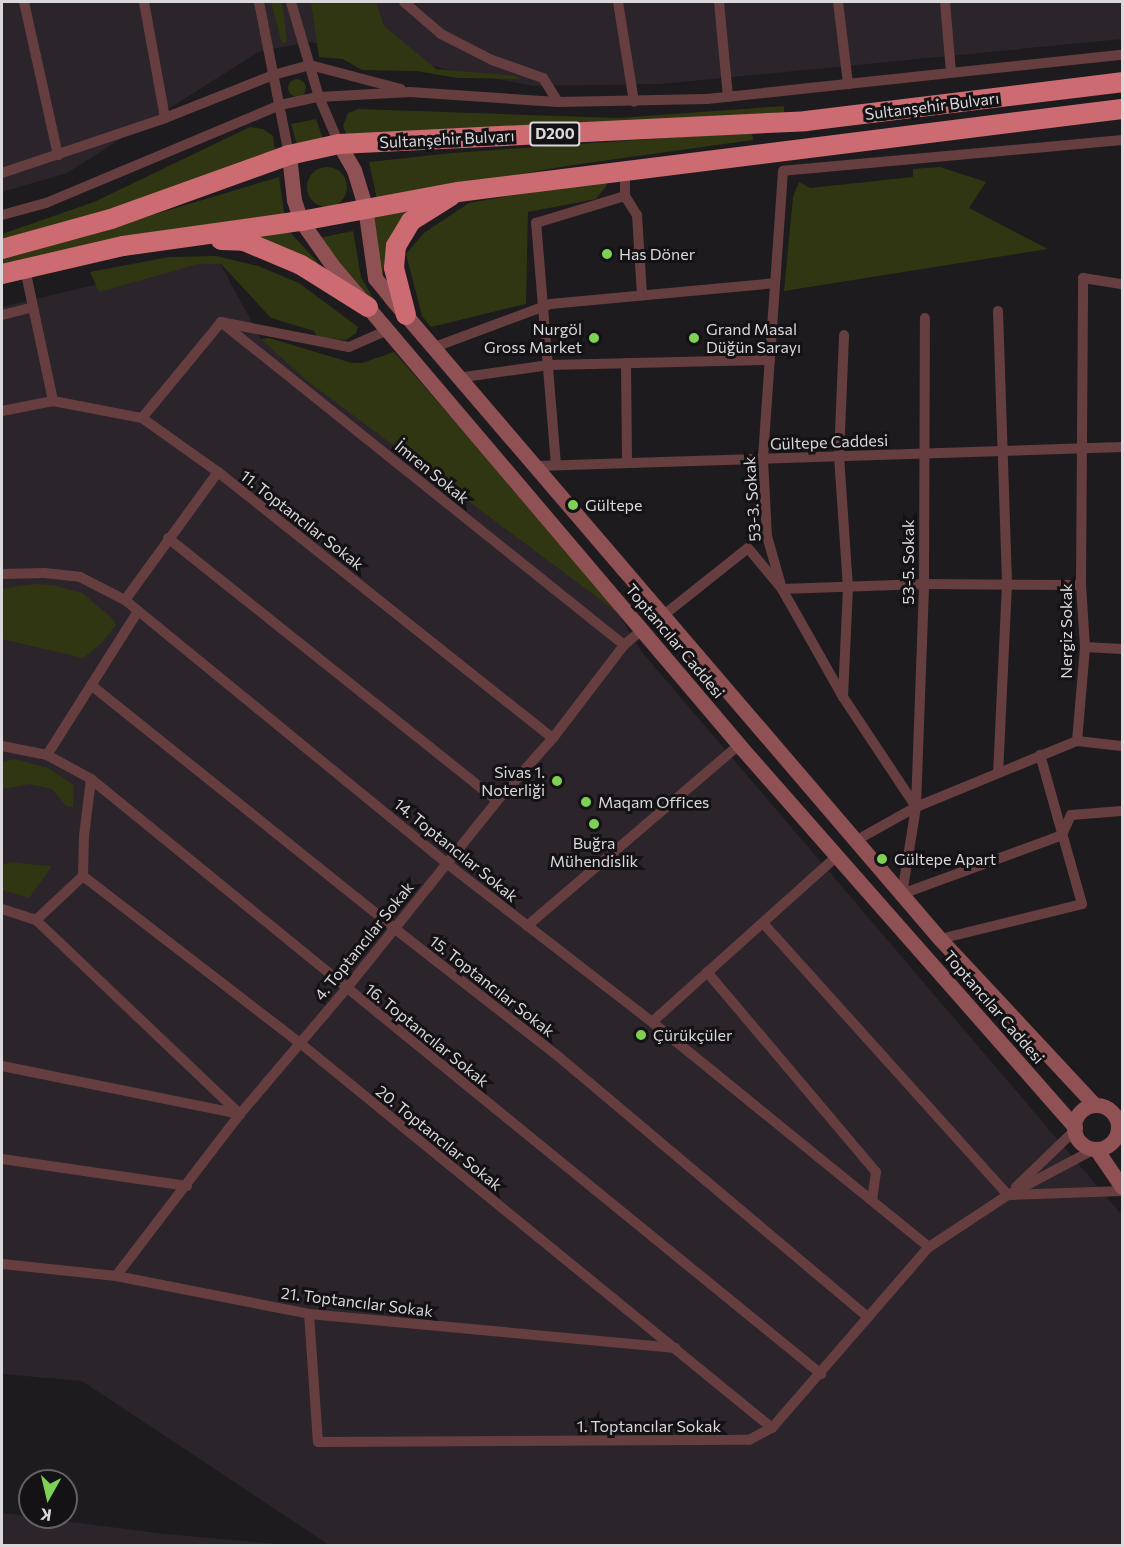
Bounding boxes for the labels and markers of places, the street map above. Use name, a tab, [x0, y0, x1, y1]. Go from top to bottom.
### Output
place label: Has Döner	[619, 244, 695, 264]
marker: Has Döner	[600, 247, 614, 261]
place label: Nurgöl Gross Market	[484, 319, 582, 357]
place label: Grand Masal Düğün Sarayı	[706, 319, 801, 357]
marker: Nurgöl Gross Market	[587, 331, 601, 345]
marker: Grand Masal Düğün Sarayı	[687, 331, 701, 345]
place label: Gültepe	[585, 495, 643, 515]
marker: Gültepe	[566, 498, 580, 512]
place label: Sivas 1. Noterliği	[481, 762, 545, 800]
marker: Sivas 1. Noterliği	[550, 774, 564, 788]
place label: Maqam Offices	[598, 792, 709, 812]
marker: Maqam Offices	[579, 795, 593, 809]
marker: Buğra Mühendislik	[587, 817, 601, 831]
place label: Buğra Mühendislik	[550, 833, 638, 871]
place label: Gültepe Apart	[894, 849, 996, 869]
marker: Gültepe Apart	[875, 852, 889, 866]
place label: Çürükçüler	[653, 1025, 732, 1045]
marker: Çürükçüler	[634, 1028, 648, 1042]

